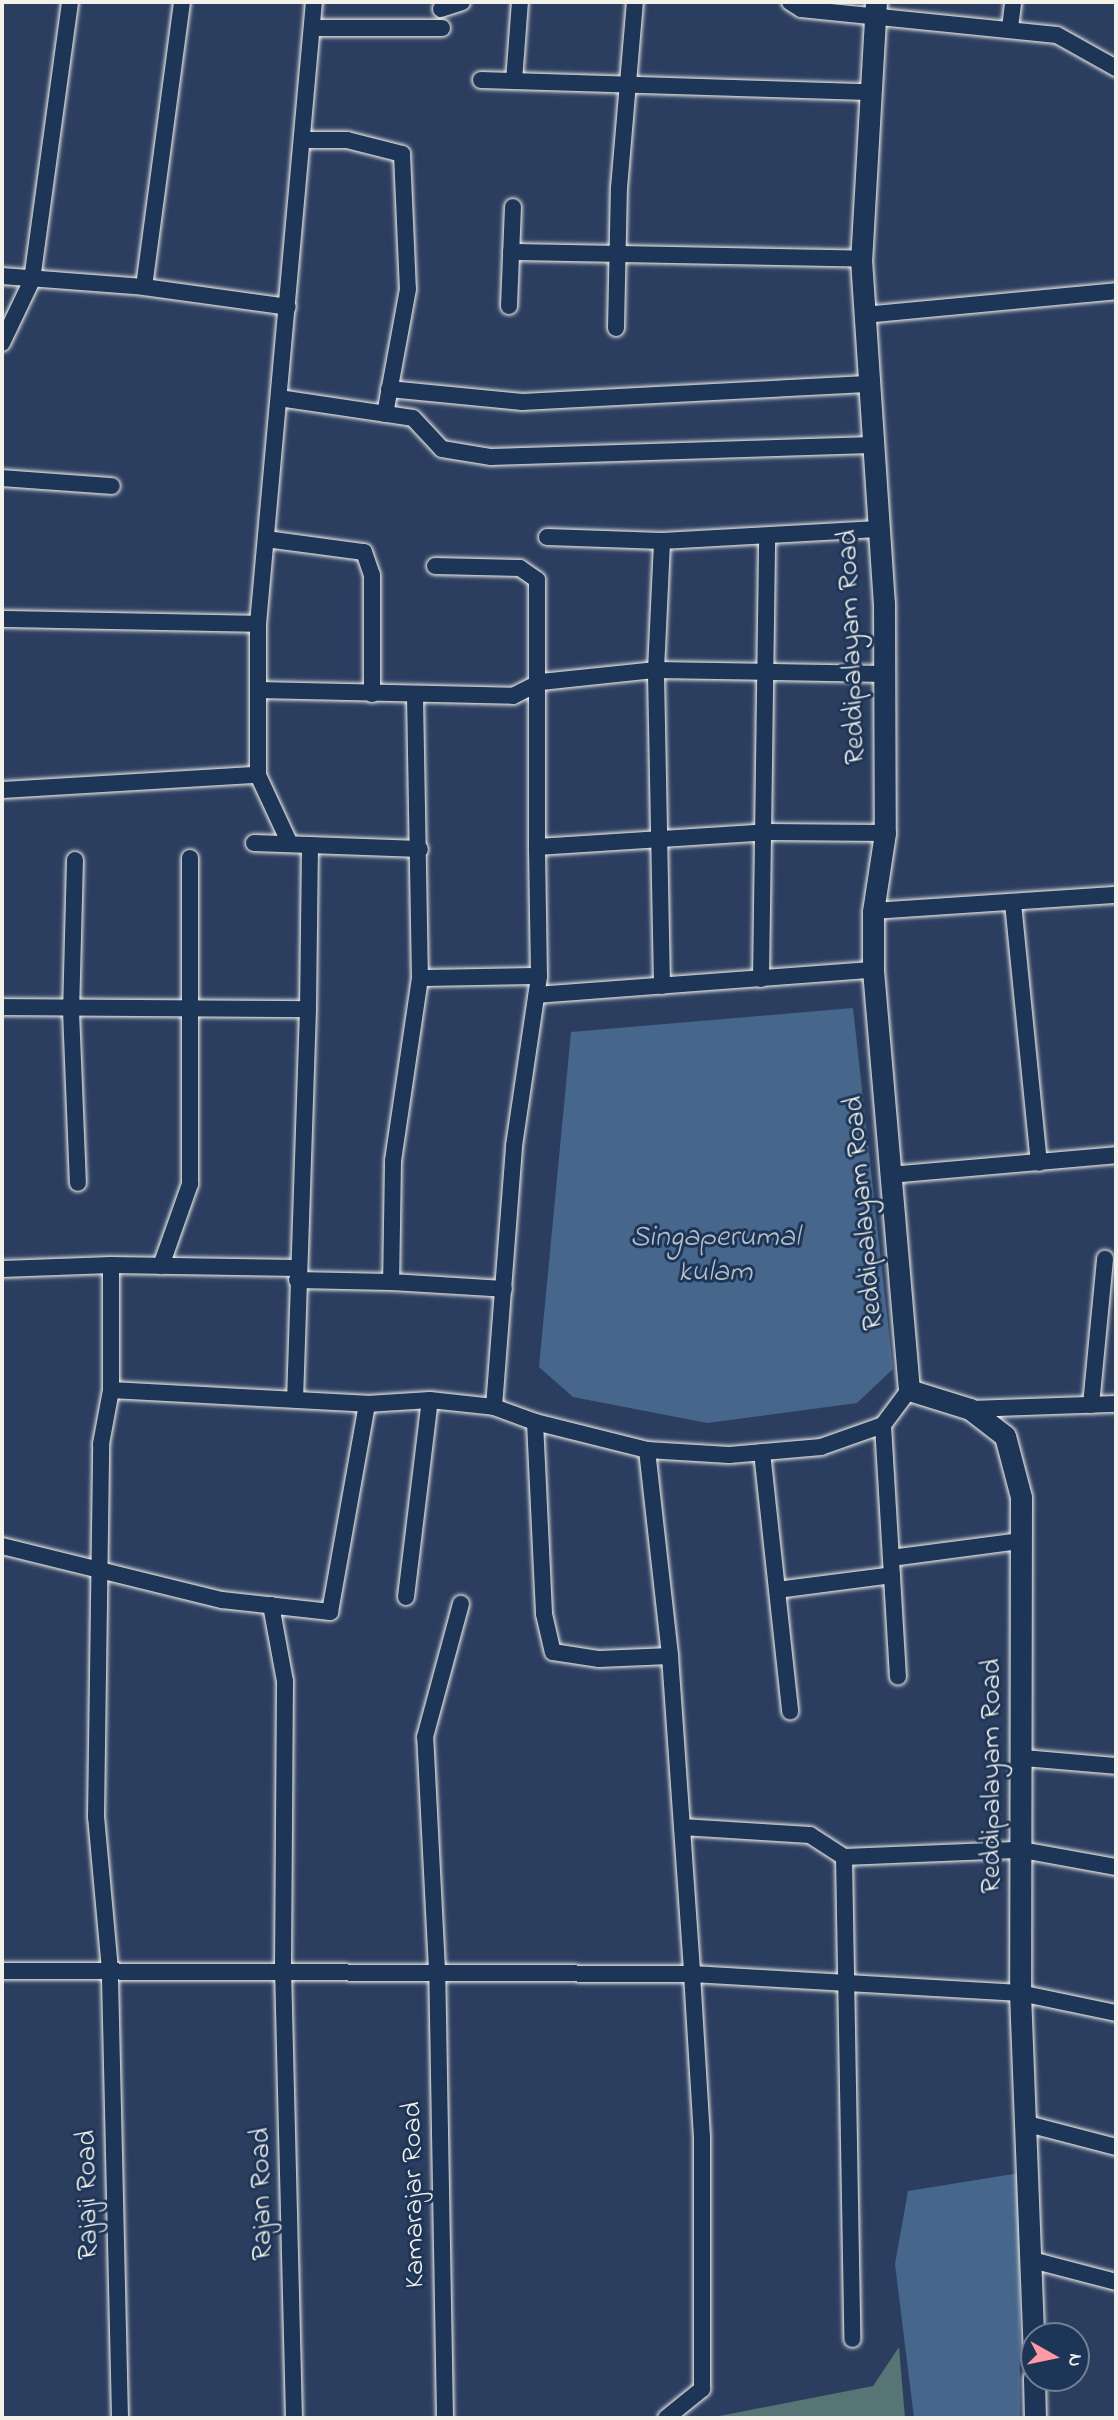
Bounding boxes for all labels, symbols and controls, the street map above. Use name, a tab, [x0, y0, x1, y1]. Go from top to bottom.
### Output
street label: Reddipalayam Road	[832, 529, 874, 765]
street label: Reddipalayam Road	[838, 1094, 892, 1332]
water label: Singaperumal kulam	[630, 1220, 800, 1290]
street label: Reddipalayam Road	[976, 1658, 1010, 1894]
street label: Kamarajar Road	[397, 2101, 433, 2289]
street label: Rajan Road	[245, 2127, 281, 2261]
street label: Rajaji Road	[71, 2130, 107, 2260]
north arrow	[1020, 2322, 1090, 2392]
text: N	[1060, 2352, 1089, 2368]

